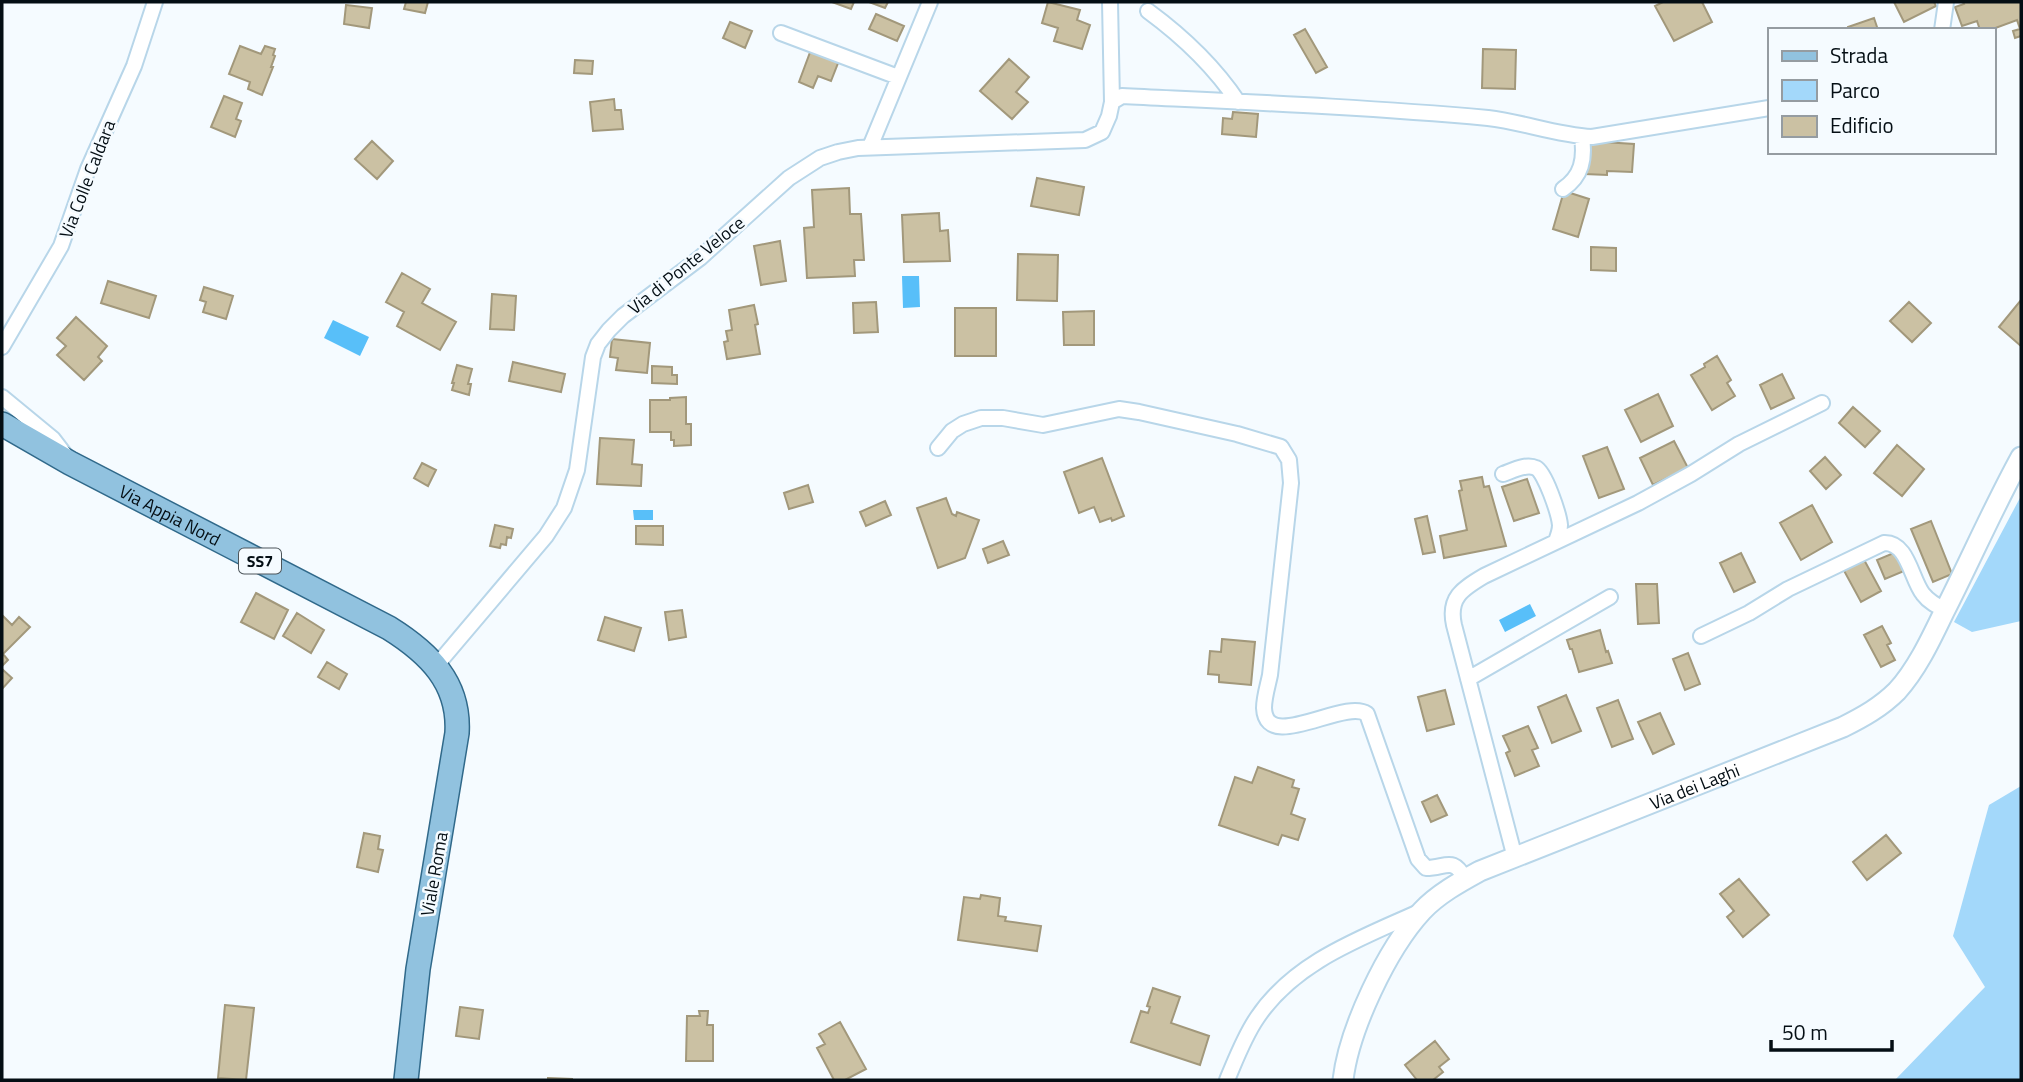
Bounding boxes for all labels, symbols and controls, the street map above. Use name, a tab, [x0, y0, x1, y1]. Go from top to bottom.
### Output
legend	[1768, 28, 1995, 154]
text: Strada	[1830, 39, 1888, 71]
text: Parco	[1830, 74, 1880, 106]
text: Edificio	[1830, 109, 1894, 141]
street label: Via Colle Caldara	[52, 116, 122, 242]
street label: Via di Ponte Veloce	[622, 209, 750, 321]
street label: Via Appia Nord	[114, 477, 226, 552]
road number: SS7	[239, 548, 281, 574]
street label: Via dei Laghi	[1645, 756, 1743, 816]
street label: Viale Roma	[413, 830, 455, 918]
scale bar	[1771, 1009, 1892, 1052]
text: 50 m	[1782, 1016, 1828, 1048]

